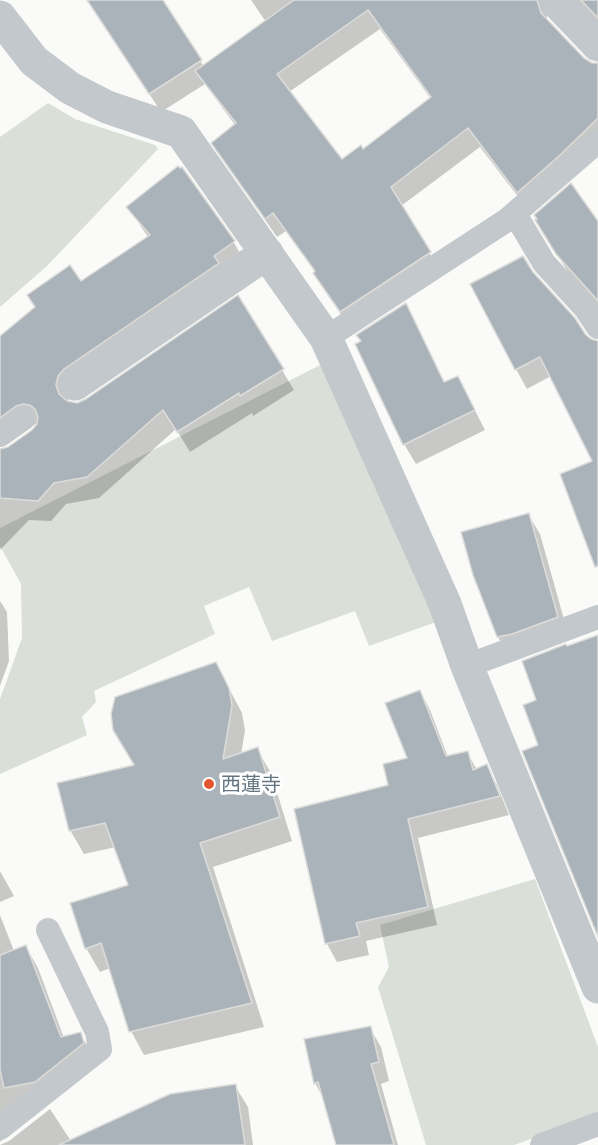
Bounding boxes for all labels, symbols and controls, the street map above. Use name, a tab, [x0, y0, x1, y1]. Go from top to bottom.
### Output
place label: 西蓮寺	[221, 772, 281, 796]
marker: 西蓮寺	[202, 777, 216, 791]

